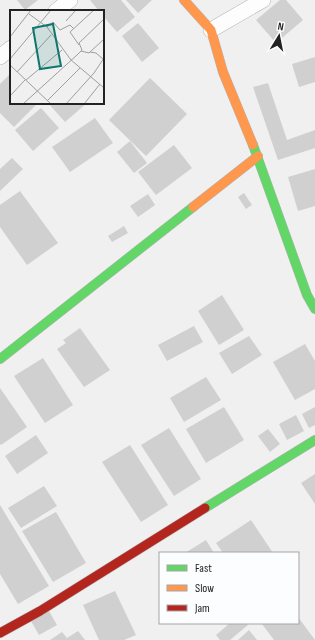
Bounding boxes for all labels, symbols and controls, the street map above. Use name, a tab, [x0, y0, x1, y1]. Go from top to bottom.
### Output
inset map	[10, 10, 104, 104]
north arrow	[259, 16, 299, 56]
text: N	[277, 20, 285, 34]
legend	[159, 552, 299, 624]
text: Fast	[195, 561, 212, 576]
text: Slow	[195, 581, 214, 596]
text: Jam	[194, 601, 210, 616]

